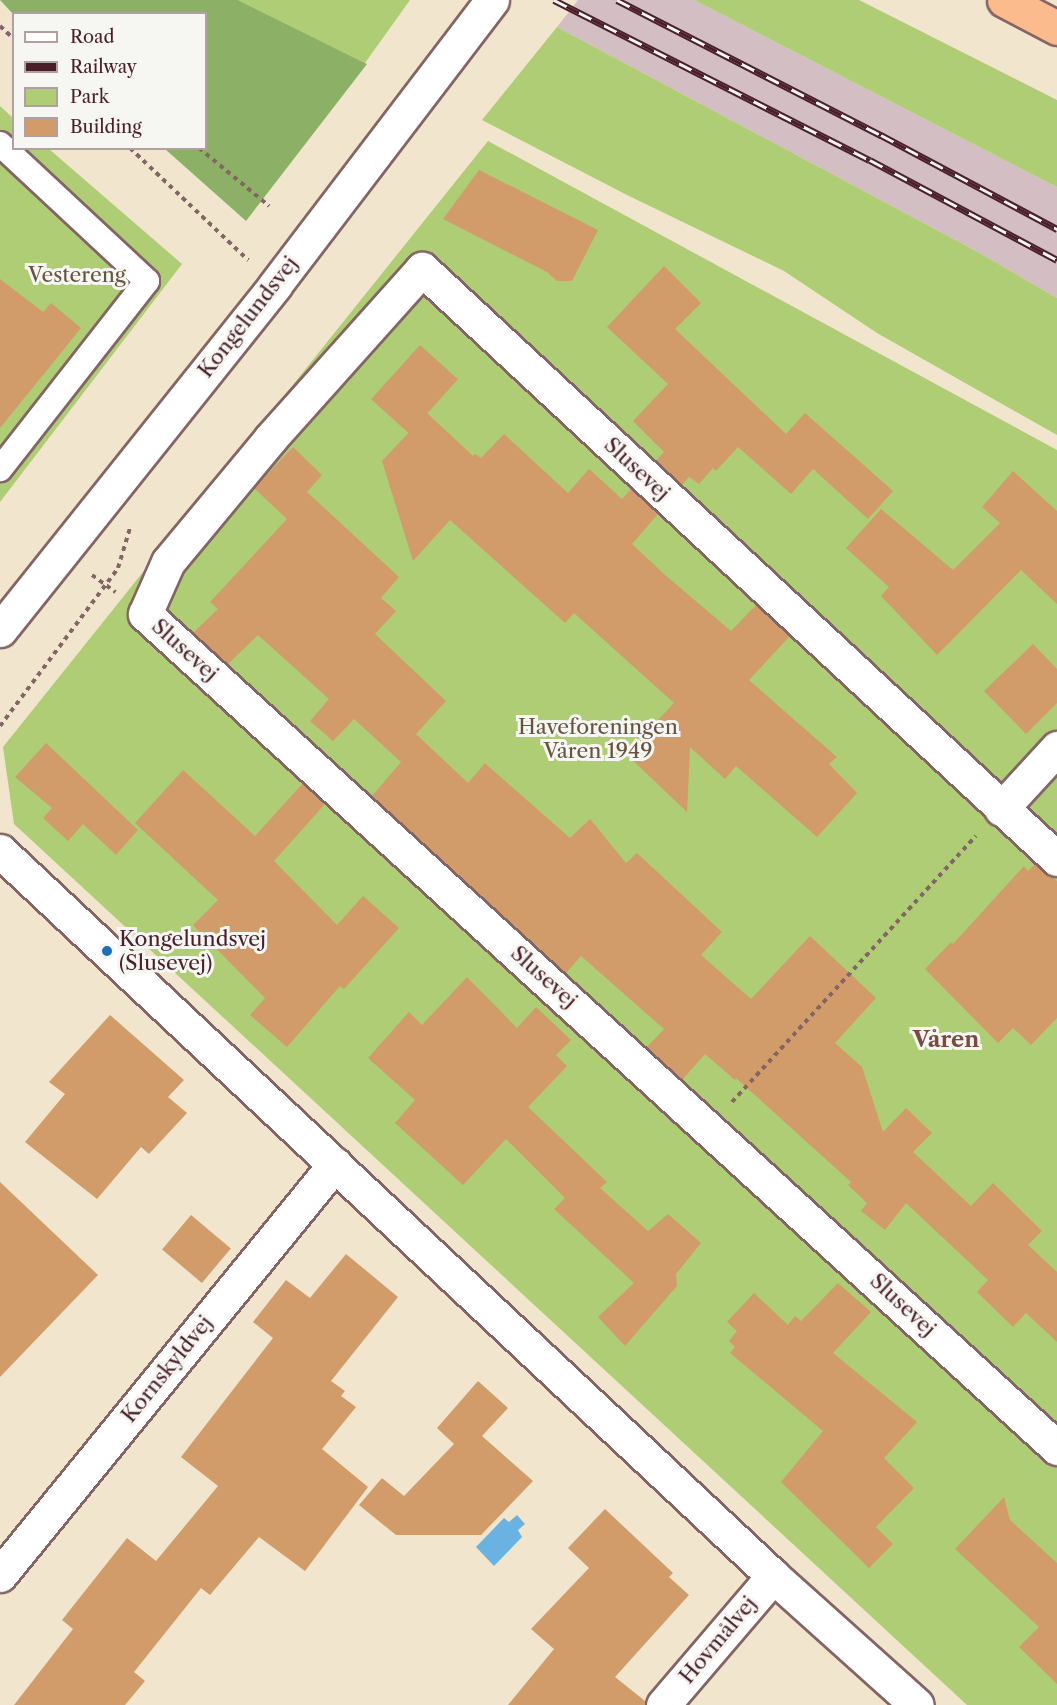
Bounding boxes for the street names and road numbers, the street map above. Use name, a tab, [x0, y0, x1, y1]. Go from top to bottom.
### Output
street label: Kongelundsvej	[193, 251, 303, 383]
street label: Slusevej	[599, 432, 675, 506]
street label: Slusevej	[147, 614, 223, 686]
street label: Slusevej	[506, 941, 582, 1013]
street label: Slusevej	[865, 1268, 941, 1342]
street label: Kornskyldvej	[116, 1310, 218, 1428]
street label: Hovmålvej	[674, 1591, 762, 1689]

